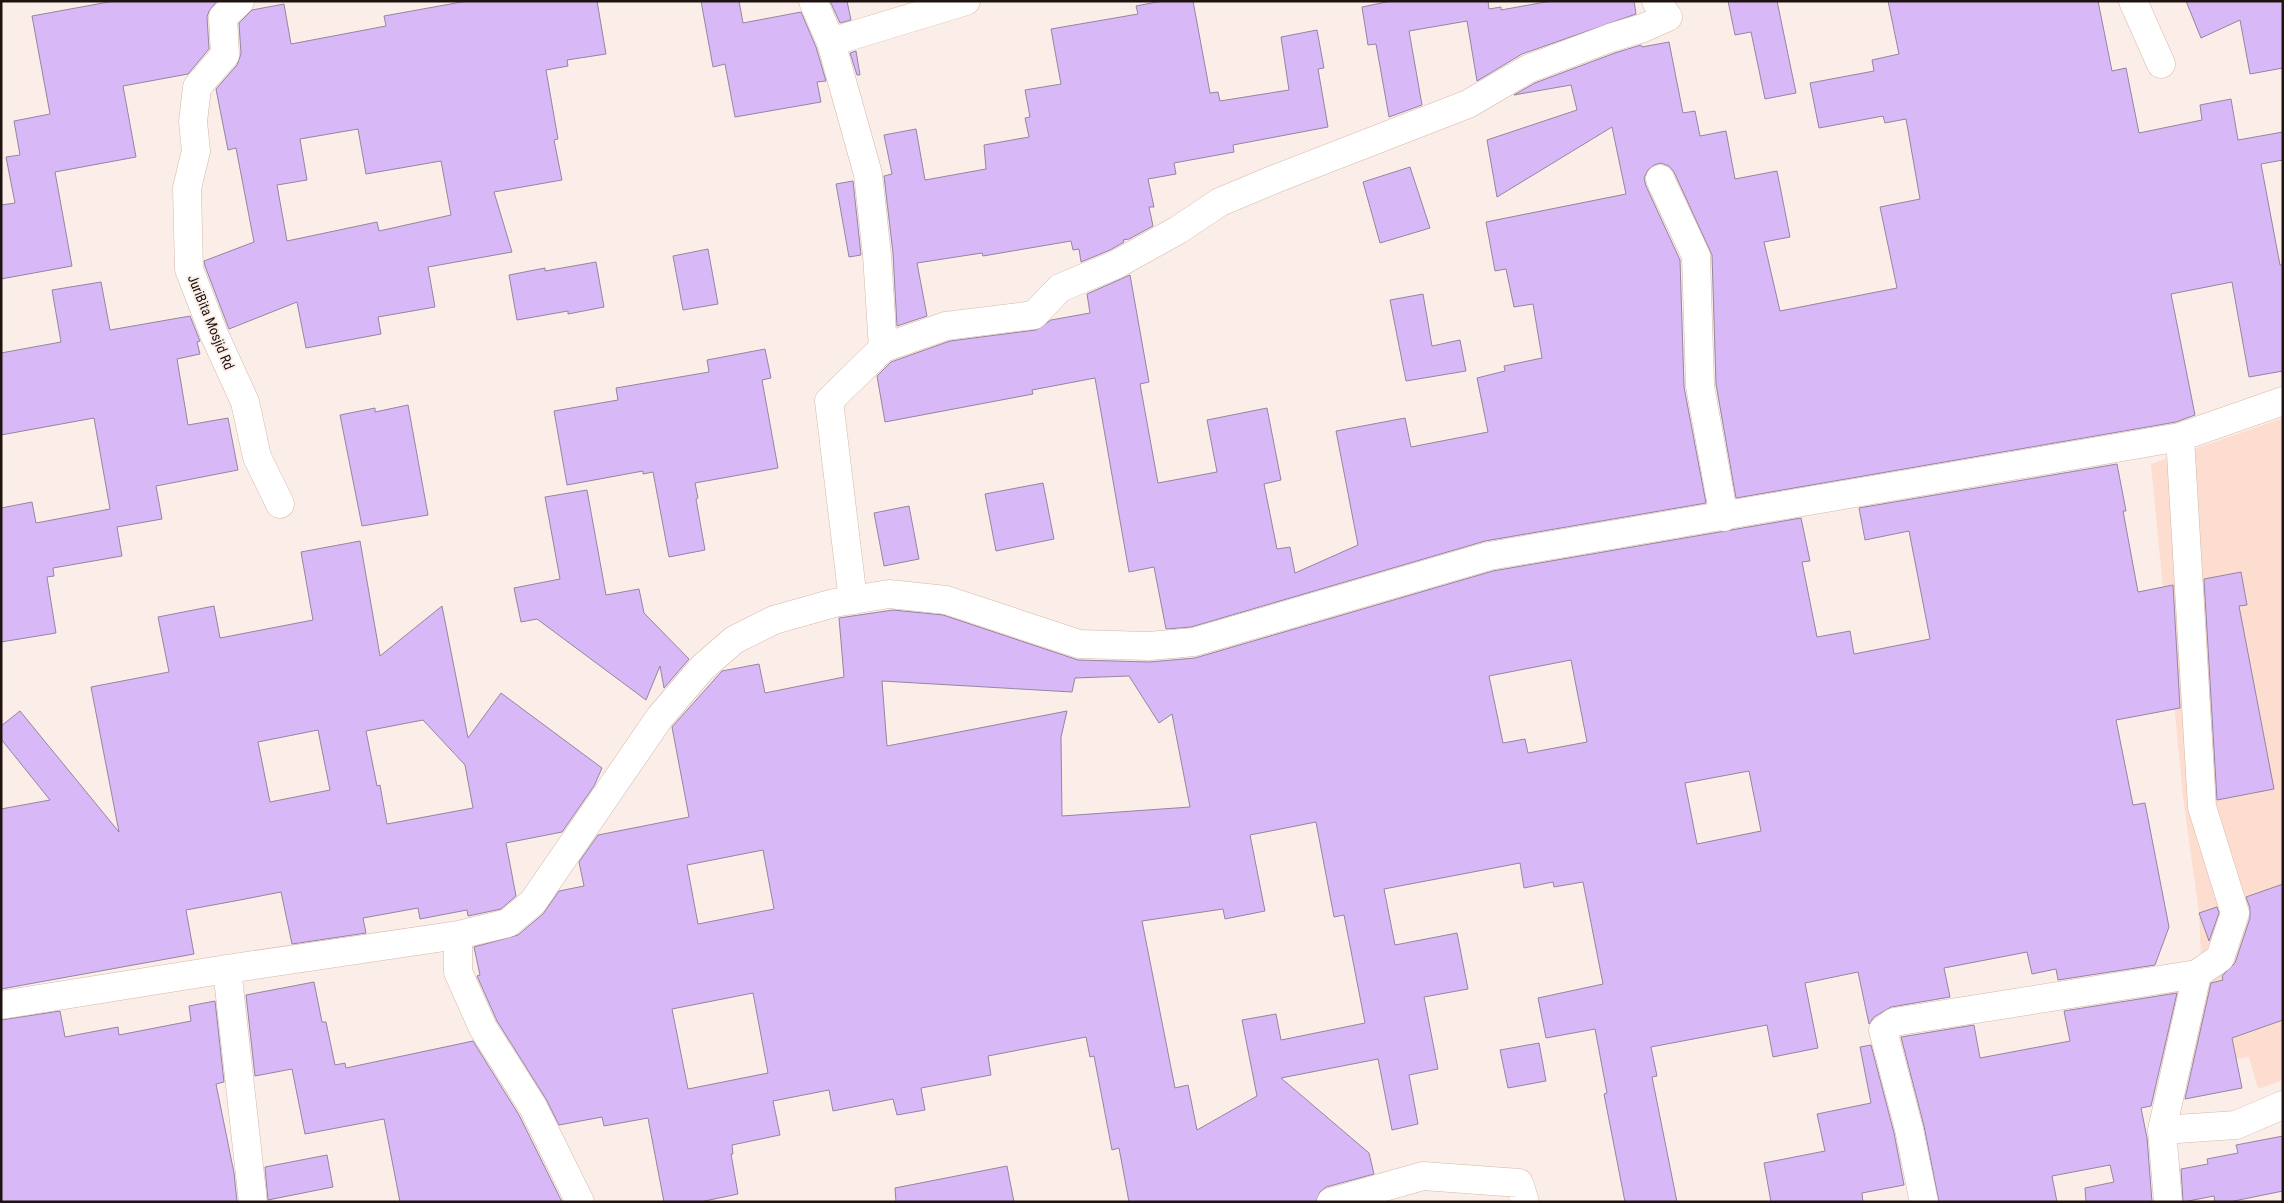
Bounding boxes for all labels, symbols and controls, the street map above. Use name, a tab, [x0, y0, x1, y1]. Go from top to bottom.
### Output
street label: JuriBita Mosjid Rd	[185, 272, 237, 372]

